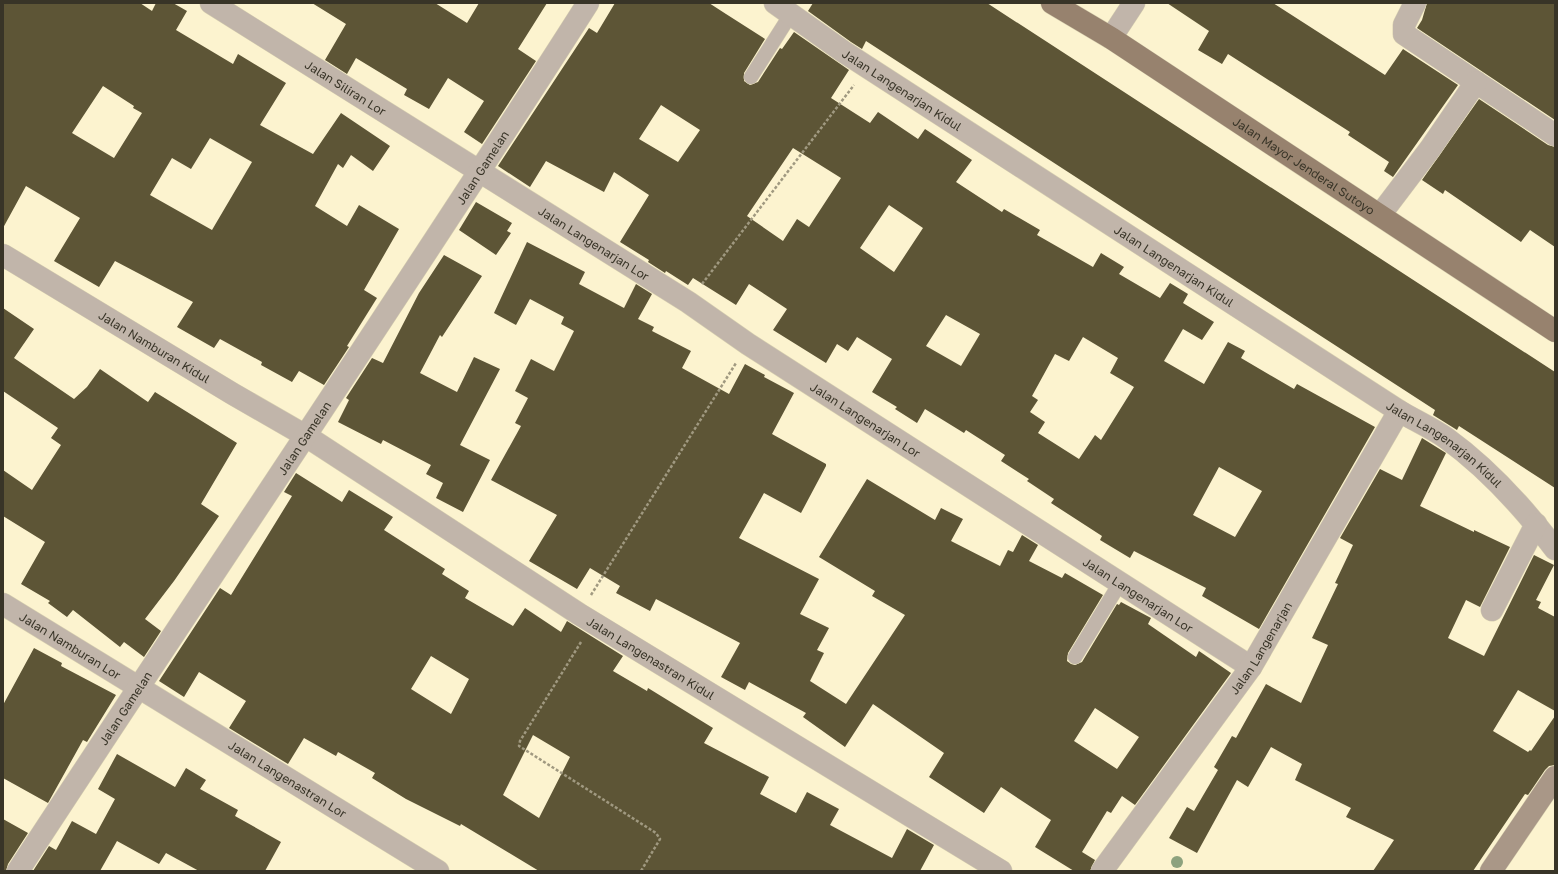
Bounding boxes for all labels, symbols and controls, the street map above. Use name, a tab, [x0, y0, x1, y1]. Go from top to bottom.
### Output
street label: Jalan Langenarjan Kidul	[840, 46, 965, 134]
street label: Jalan Siliran Lor	[302, 56, 389, 119]
street label: Jalan Mayor Jenderal Sutoyo	[1230, 113, 1378, 218]
street label: Jalan Gamelan	[453, 127, 512, 207]
street label: Jalan Langenarjan Lor	[536, 203, 652, 284]
street label: Jalan Langenarjan Kidul	[1112, 222, 1237, 310]
street label: Jalan Namburan Kidul	[96, 307, 213, 386]
street label: Jalan Langenarjan Lor	[808, 379, 924, 461]
street label: Jalan Gamelan	[274, 398, 334, 478]
street label: Jalan Langenarjan Kidul	[1384, 398, 1506, 490]
street label: Jalan Langenarjan Lor	[1080, 554, 1196, 636]
street label: Jalan Langenarjan	[1226, 599, 1295, 697]
street label: Jalan Namburan Lor	[17, 609, 124, 682]
street label: Jalan Langenastran Kidul	[584, 613, 718, 703]
street label: Jalan Gamelan	[95, 668, 155, 748]
street label: Jalan Langenastran Lor	[226, 737, 350, 821]

